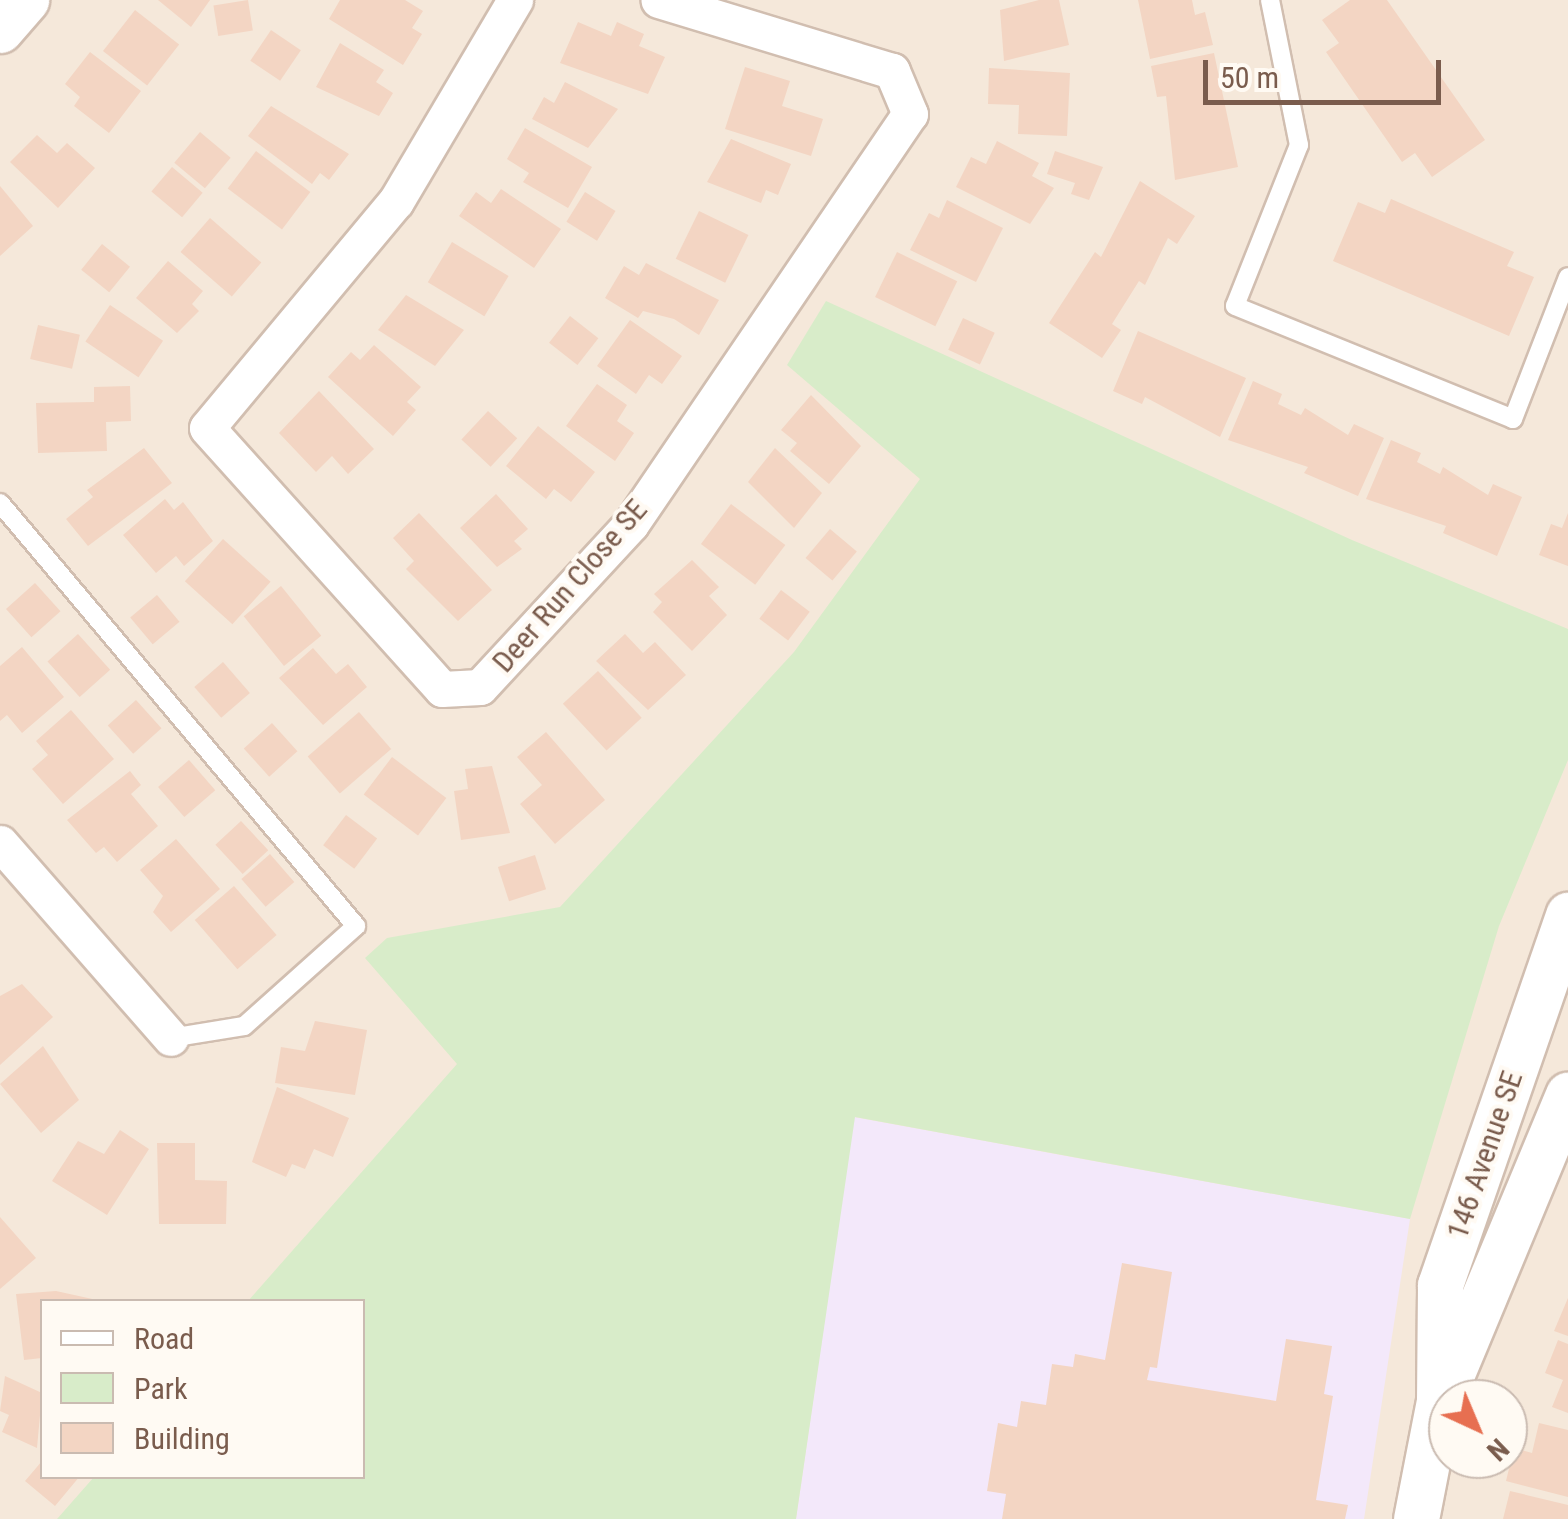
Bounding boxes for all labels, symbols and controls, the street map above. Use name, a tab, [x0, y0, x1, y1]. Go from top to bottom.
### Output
scale bar	[1208, 40, 1446, 102]
text: 50 m	[1220, 60, 1279, 95]
street label: Deer Run Close SE	[485, 492, 655, 680]
street label: 146 Avenue SE	[1439, 1066, 1531, 1244]
legend	[40, 1299, 365, 1479]
text: Road	[134, 1321, 194, 1356]
text: Park	[134, 1371, 188, 1406]
north arrow	[1428, 1379, 1528, 1479]
text: Building	[134, 1421, 230, 1456]
text: N	[1480, 1432, 1515, 1467]

